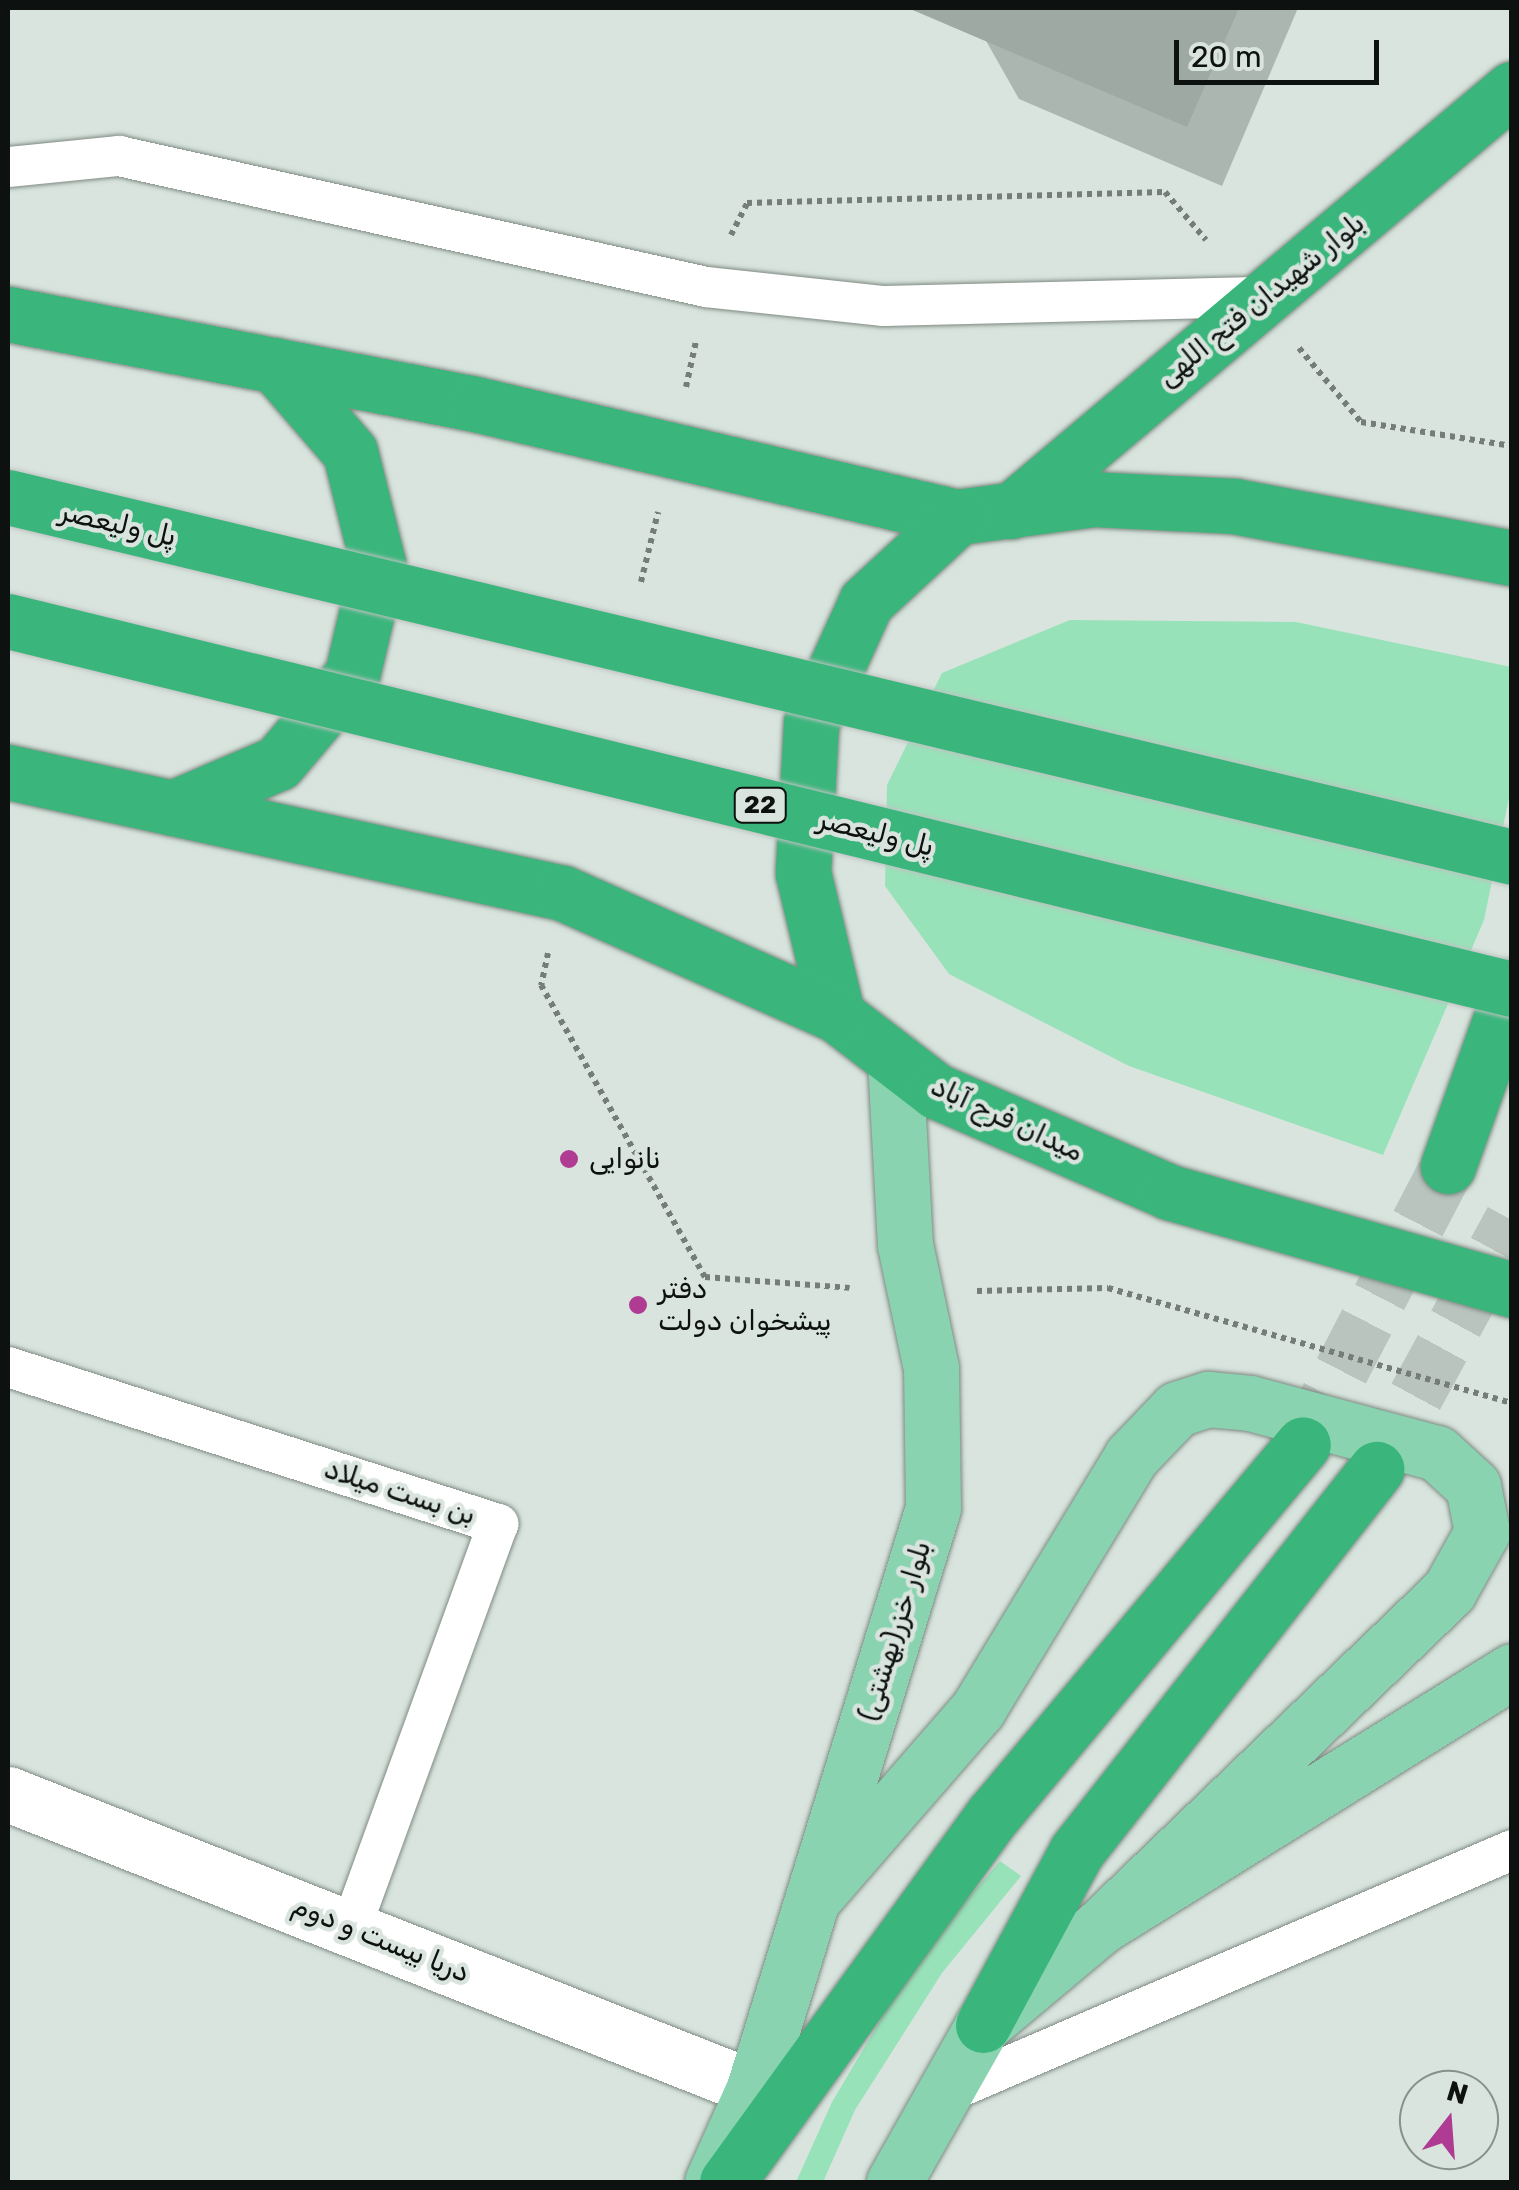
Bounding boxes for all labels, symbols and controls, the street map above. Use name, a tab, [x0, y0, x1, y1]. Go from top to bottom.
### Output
scale bar	[1179, 20, 1384, 82]
text: 20 m	[1191, 39, 1262, 75]
street label: بلوار شهیدان فتح اللهی	[1151, 206, 1371, 394]
street label: پل ولیعصر	[56, 494, 180, 554]
road number: 22	[732, 785, 788, 825]
street label: پل ولیعصر	[814, 802, 938, 864]
street label: میدان فرح آباد	[925, 1069, 1089, 1169]
place label: نانوایی	[589, 1142, 661, 1176]
marker: نانوایی	[558, 1148, 580, 1170]
place label: دفتر پیشخوان دولت	[658, 1272, 832, 1338]
marker: دفتر پیشخوان دولت	[627, 1294, 649, 1316]
street label: بن بست میلاد	[320, 1452, 480, 1532]
street label: بلوار خزر(بهشتی)	[852, 1537, 938, 1725]
street label: دریا بیست و دوم	[288, 1888, 474, 1990]
north arrow	[1399, 2070, 1499, 2170]
text: N	[1443, 2074, 1472, 2111]

